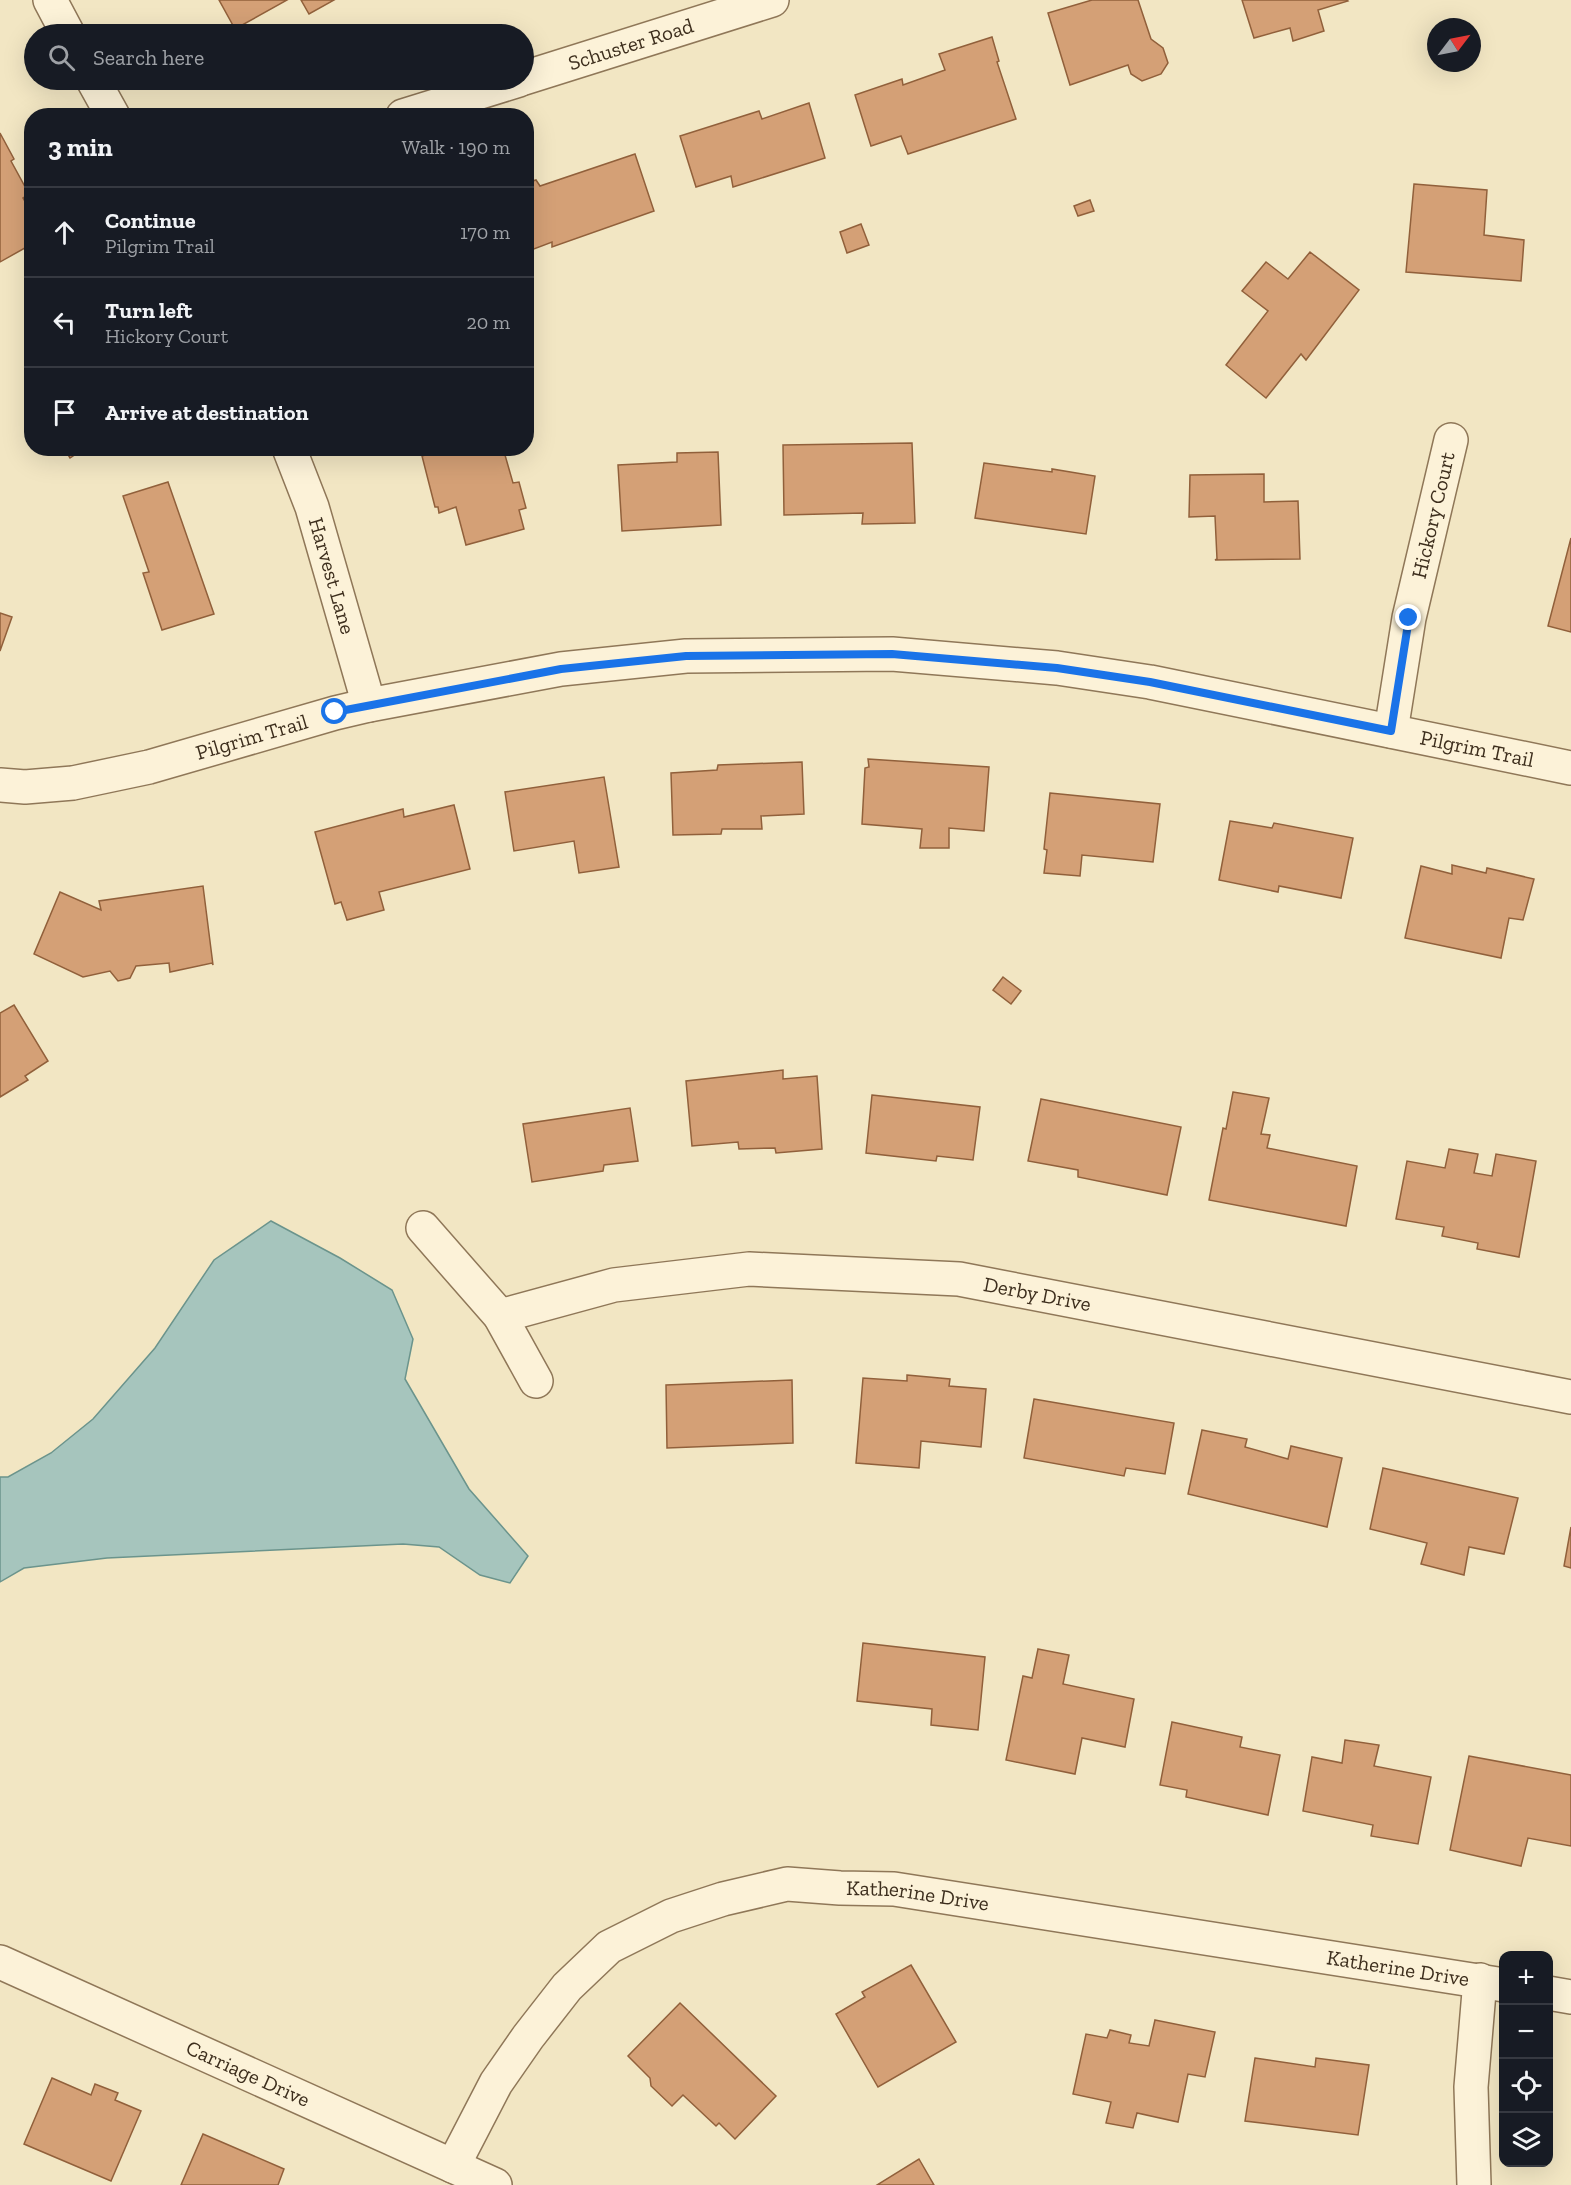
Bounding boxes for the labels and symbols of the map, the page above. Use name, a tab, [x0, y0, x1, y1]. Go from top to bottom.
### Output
street label: Schuster Road	[565, 12, 697, 75]
north arrow	[1427, 18, 1481, 72]
street label: Hickory Court	[1406, 449, 1460, 581]
street label: Harvest Lane	[304, 515, 361, 637]
route end	[1395, 604, 1421, 630]
route start	[321, 698, 347, 724]
street label: Pilgrim Trail	[193, 708, 311, 765]
street label: Pilgrim Trail	[1418, 725, 1537, 772]
street label: Derby Drive	[982, 1271, 1093, 1316]
street label: Katherine Drive	[846, 1875, 991, 1916]
street label: Katherine Drive	[1325, 1944, 1471, 1991]
street label: Carriage Drive	[182, 2035, 314, 2112]

